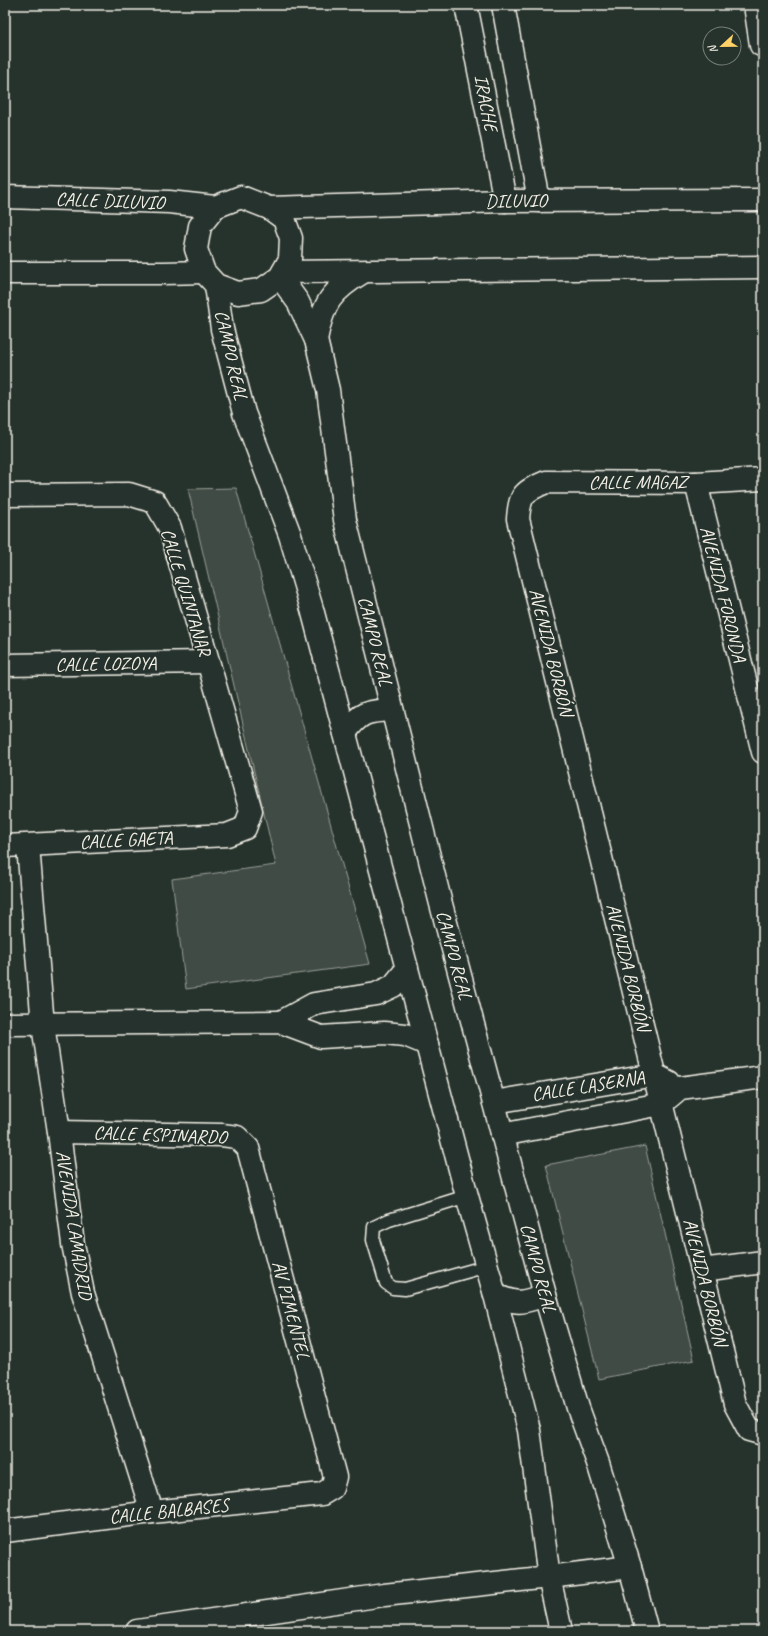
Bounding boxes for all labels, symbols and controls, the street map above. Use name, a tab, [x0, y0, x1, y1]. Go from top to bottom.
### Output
north arrow	[702, 26, 742, 66]
text: N	[704, 42, 720, 56]
street label: IRACHE	[469, 73, 504, 136]
street label: CALLE DILUVIO	[55, 187, 167, 215]
street label: DILUVIO	[485, 188, 549, 214]
street label: CAMPO REAL	[209, 308, 253, 403]
street label: CALLE MAGAZ	[589, 470, 690, 494]
street label: AVENIDA FORONDA	[695, 524, 752, 666]
street label: CALLE QUINTANAR	[155, 525, 217, 661]
street label: AVENIDA BORBÓN	[524, 586, 579, 721]
street label: CAMPO REAL	[352, 594, 398, 689]
street label: CALLE LOZOYA	[55, 651, 157, 677]
street label: CALLE GAETA	[79, 826, 173, 854]
street label: AVENIDA BORBÓN	[601, 901, 656, 1036]
street label: CAMPO REAL	[431, 908, 478, 1003]
street label: CALLE LASERNA	[530, 1065, 647, 1107]
street label: CALLE ESPINARDO	[93, 1121, 230, 1149]
street label: AVENIDA LAMADRID	[50, 1149, 98, 1303]
street label: AVENIDA BORBÓN	[678, 1216, 733, 1351]
street label: CAMPO REAL	[515, 1221, 562, 1316]
street label: AV PIMENTEL	[266, 1258, 316, 1363]
street label: CALLE BALBASES	[108, 1493, 233, 1529]

